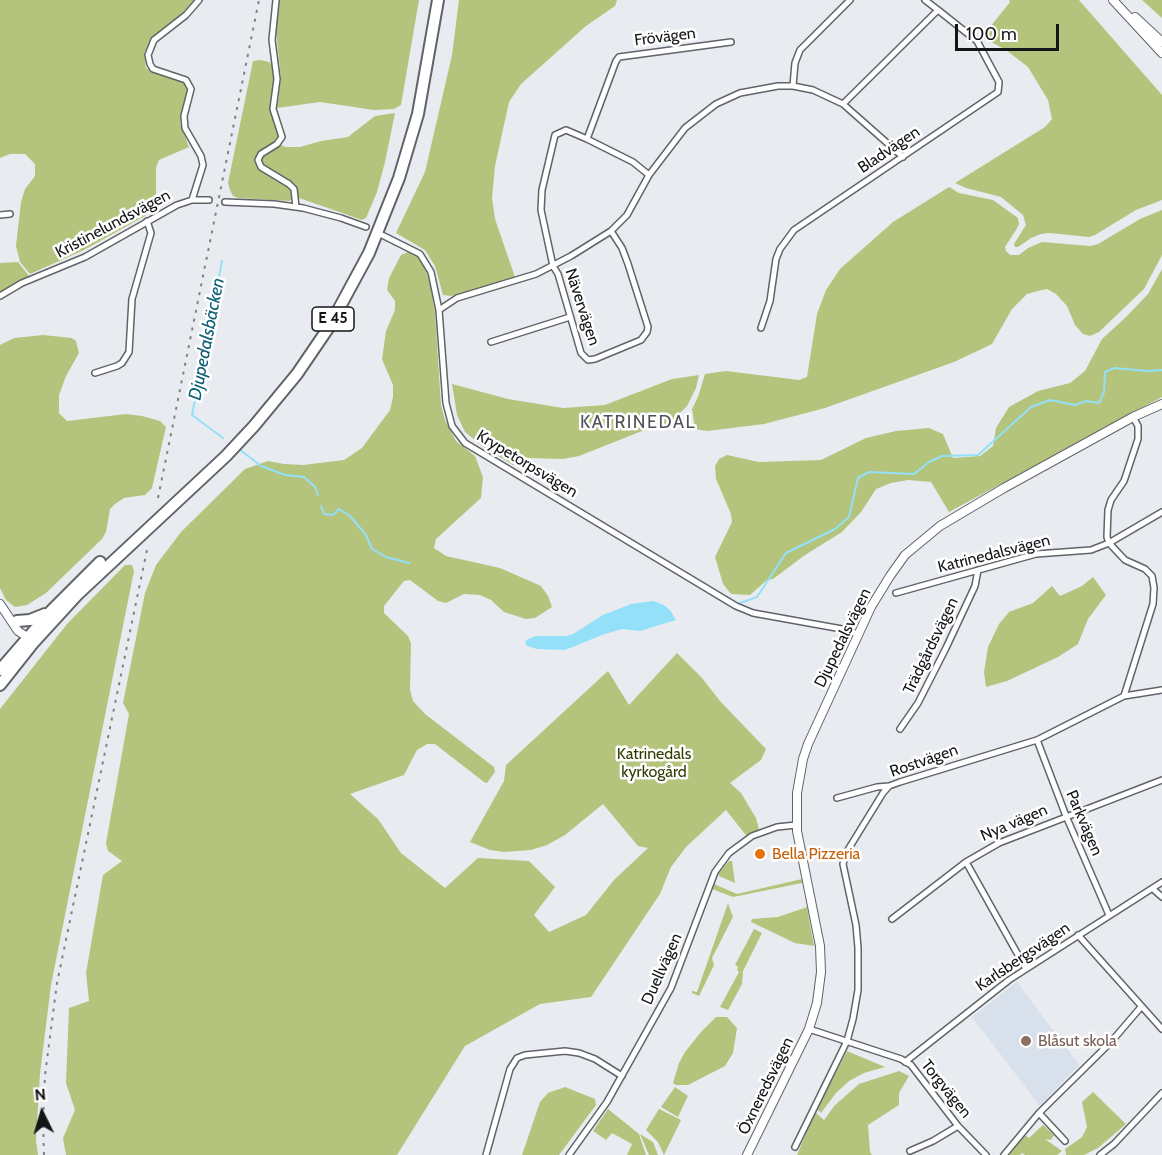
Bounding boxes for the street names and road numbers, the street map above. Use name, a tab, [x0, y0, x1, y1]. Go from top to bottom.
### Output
street label: Frövägen	[633, 24, 697, 50]
street label: Bladvägen	[854, 122, 924, 178]
street label: Kristinelundsvägen	[52, 186, 174, 262]
street label: Nävervägen	[561, 266, 603, 348]
road number: E 45	[312, 307, 354, 331]
street label: Krypetorpsvägen	[473, 426, 581, 502]
street label: Katrinedalsvägen	[936, 531, 1052, 577]
street label: Djupedalsvägen	[811, 585, 875, 691]
street label: Trädgårdsvägen	[899, 595, 963, 697]
street label: Rostvägen	[887, 740, 961, 782]
street label: Parkvägen	[1062, 787, 1106, 859]
street label: Nya vägen	[978, 800, 1050, 846]
street label: Karlsbergsvägen	[972, 918, 1074, 996]
street label: Duellvägen	[638, 930, 686, 1008]
street label: Öxneredsvägen	[734, 1034, 798, 1138]
street label: Torgvägen	[917, 1056, 975, 1122]

